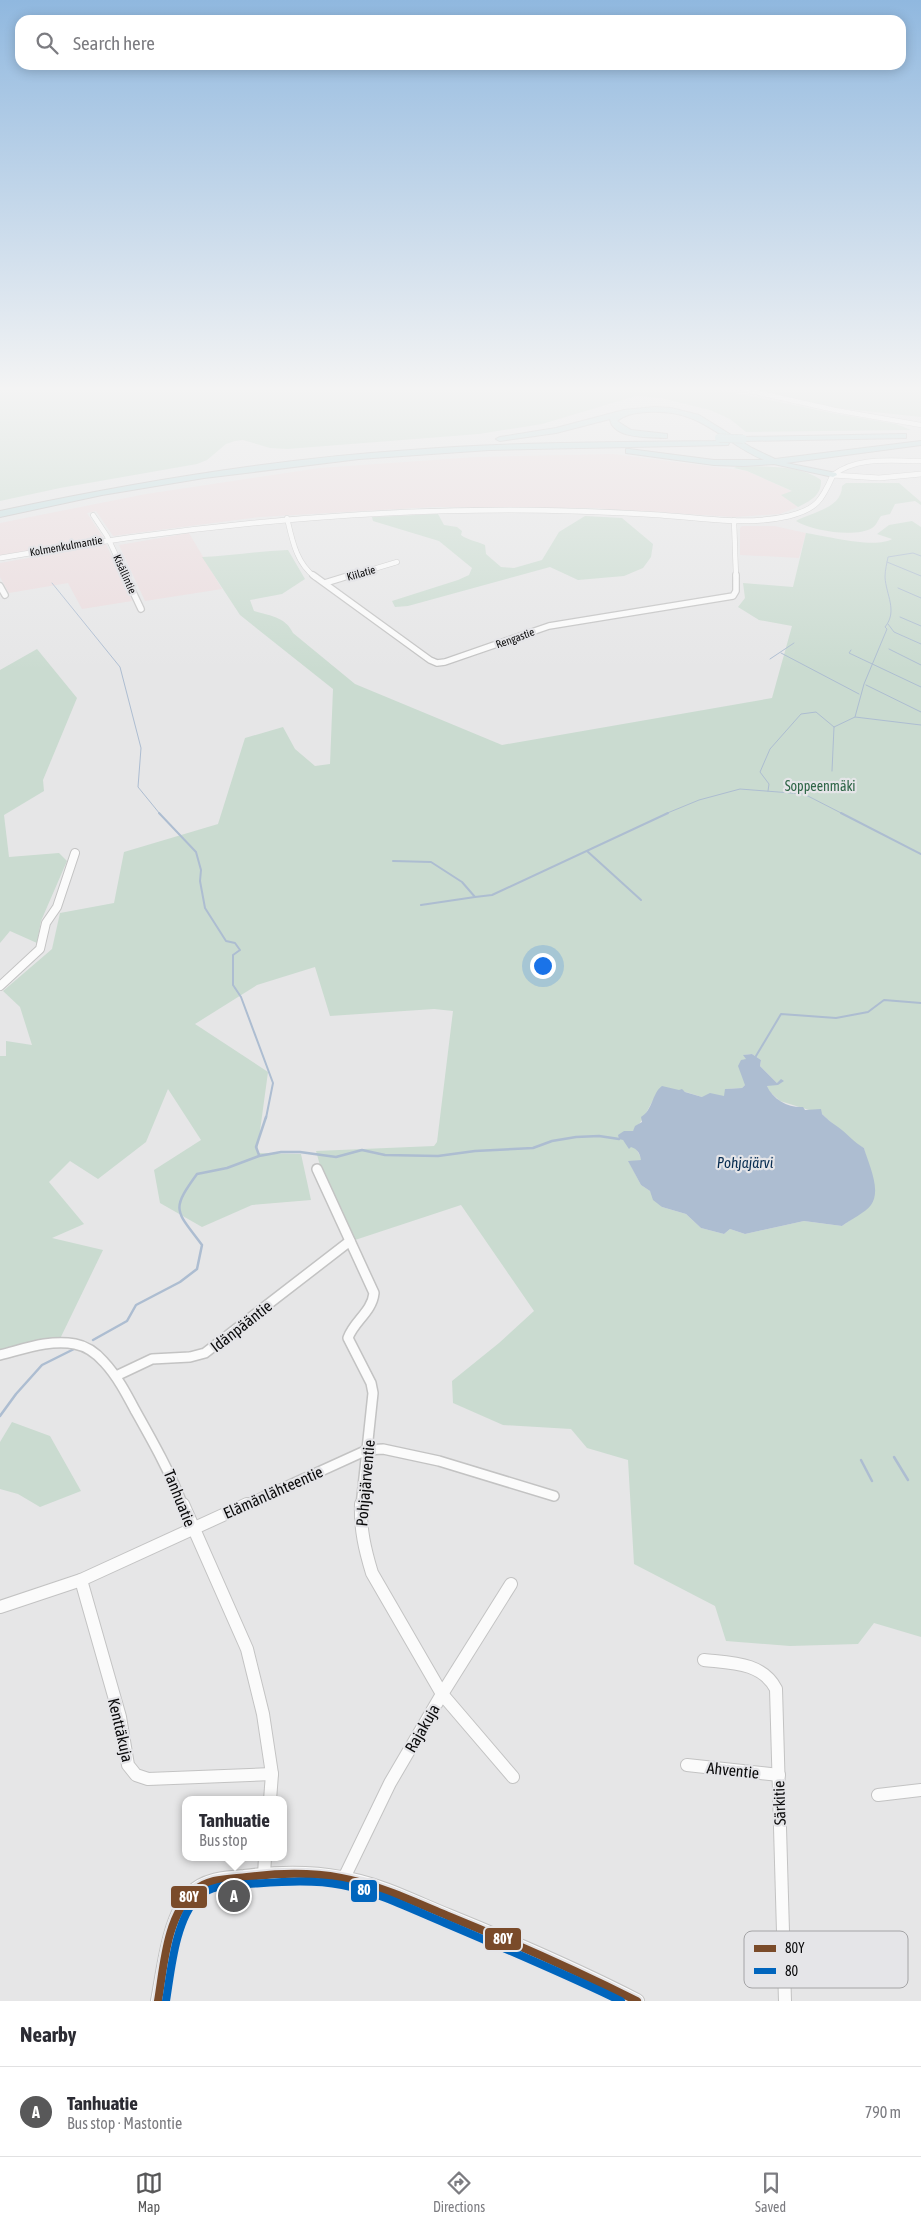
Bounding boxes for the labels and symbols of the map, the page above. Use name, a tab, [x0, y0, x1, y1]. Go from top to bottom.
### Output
street label: Kolmenkulmantie	[29, 534, 103, 558]
street label: Kisällintie	[111, 553, 139, 595]
street label: Kiilatie	[345, 563, 377, 583]
street label: Rengastie	[494, 626, 536, 650]
park label: Soppeenmäki	[785, 778, 855, 794]
your location	[530, 953, 556, 979]
water label: Pohjajärvi	[717, 1154, 774, 1171]
street label: Idänpääntie	[207, 1297, 276, 1356]
street label: Pohjajärventie	[352, 1439, 379, 1527]
street label: Elämänlähteentie	[221, 1462, 325, 1522]
street label: Tanhuatie	[160, 1467, 200, 1529]
street label: Kenttäkuja	[104, 1696, 137, 1764]
street label: Rajakuja	[401, 1701, 444, 1756]
street label: Ahventie	[706, 1758, 760, 1782]
street label: Särkitie	[769, 1780, 789, 1826]
pin: A	[218, 1877, 250, 1915]
line badge: 80	[350, 1879, 378, 1903]
text: 80	[357, 1882, 371, 1898]
line badge: 80Y	[170, 1885, 208, 1909]
text: 80Y	[179, 1889, 199, 1905]
line badge: 80Y	[484, 1927, 522, 1951]
text: 80Y	[493, 1931, 513, 1947]
legend	[744, 1931, 908, 1988]
text: 80Y	[785, 1940, 805, 1956]
text: 80	[785, 1963, 799, 1979]

